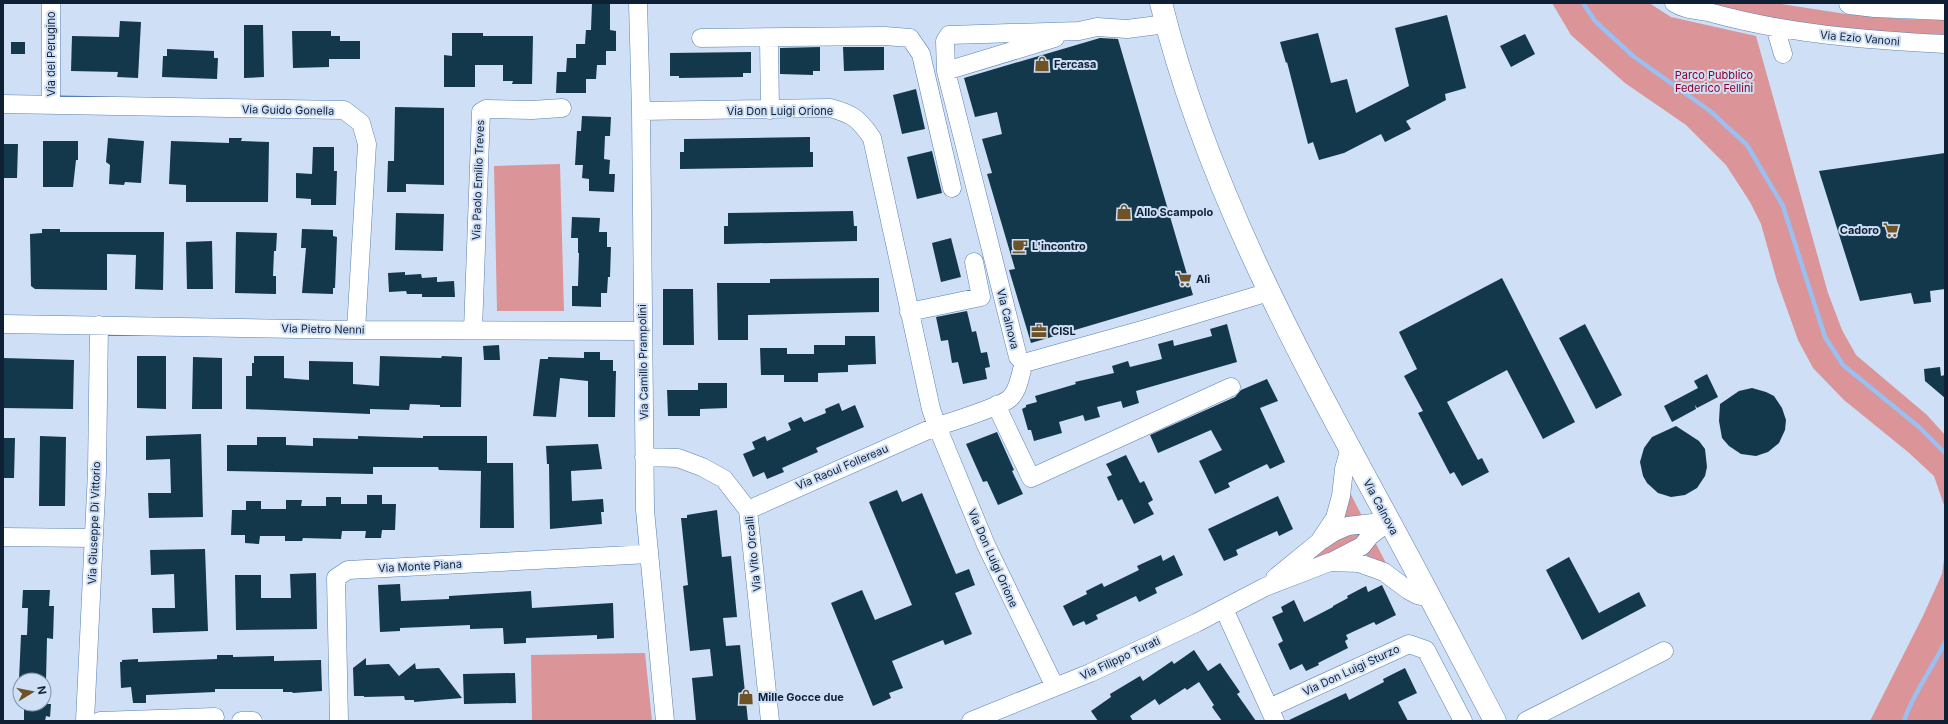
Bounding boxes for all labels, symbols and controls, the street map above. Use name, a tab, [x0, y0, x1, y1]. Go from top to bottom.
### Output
street label: Via del Perugino	[44, 11, 58, 96]
street label: Via Ezio Vanoni	[1820, 28, 1900, 48]
shop icon: Fercasa	[1033, 55, 1051, 73]
place label: Fercasa	[1054, 57, 1096, 71]
park label: Parco Pubblico Federico Fellini	[1675, 68, 1754, 95]
street label: Via Guido Gonella	[242, 102, 334, 118]
street label: Via Don Luigi Orione	[727, 104, 833, 118]
street label: Via Paolo Emilio Treves	[469, 119, 487, 240]
shop icon: Allo Scampolo	[1115, 203, 1133, 221]
place label: Allo Scampolo	[1136, 205, 1213, 219]
supermarket icon: Cadoro	[1882, 221, 1900, 239]
place label: Cadoro	[1840, 223, 1879, 237]
cafe icon: L'incontro	[1011, 237, 1029, 255]
place label: L'incontro	[1032, 239, 1086, 253]
supermarket icon: Alì	[1175, 270, 1193, 288]
place label: Alì	[1196, 272, 1210, 286]
street label: Via Calnova	[994, 287, 1022, 351]
street label: Via Camillo Prampolini	[635, 304, 651, 420]
street label: Via Pietro Nenni	[281, 321, 365, 337]
office icon: CISL	[1030, 322, 1048, 340]
place label: CISL	[1051, 324, 1076, 338]
street label: Via Raoul Follereau	[794, 441, 890, 493]
street label: Via Giuseppe Di Vittorio	[85, 461, 103, 585]
street label: Via Calnova	[1360, 477, 1402, 537]
street label: Via Don Luigi Orione	[965, 507, 1021, 609]
street label: Via Vito Orcalli	[742, 516, 764, 592]
street label: Via Monte Piana	[378, 557, 462, 575]
street label: Via Filippo Turati	[1078, 633, 1162, 683]
street label: Via Don Luigi Sturzo	[1300, 641, 1402, 699]
north arrow	[12, 672, 52, 712]
text: N	[34, 685, 49, 696]
shop icon: Mille Gocce due	[737, 688, 755, 706]
place label: Mille Gocce due	[758, 690, 844, 704]

